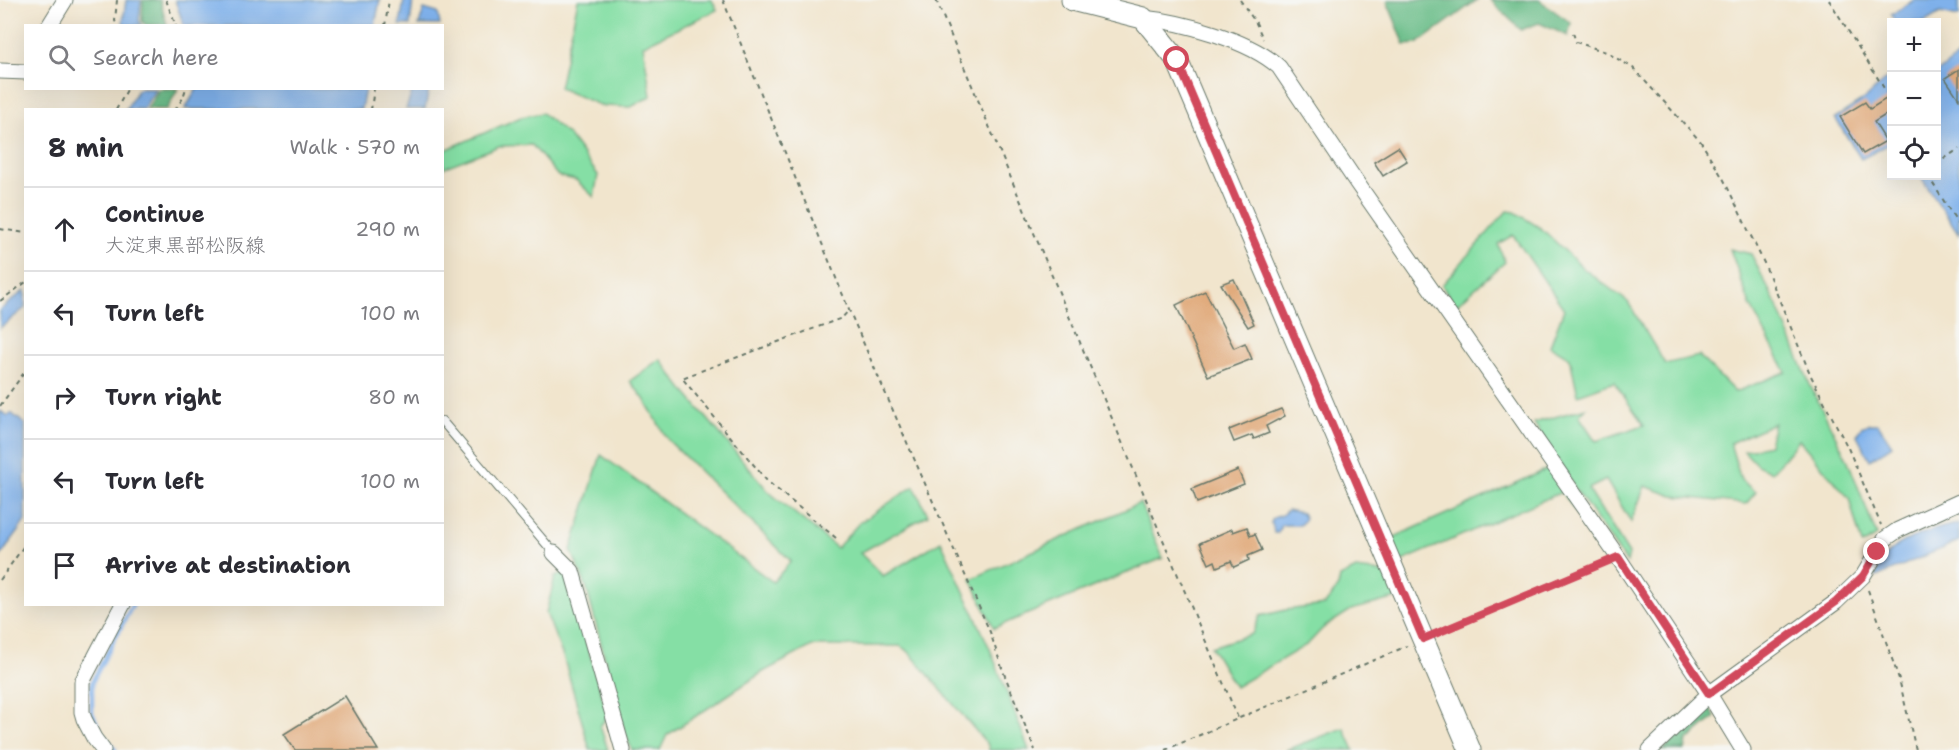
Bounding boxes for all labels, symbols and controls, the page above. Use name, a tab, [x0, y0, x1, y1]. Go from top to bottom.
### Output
map controls	[1887, 18, 1941, 180]
button: +	[1887, 18, 1941, 72]
search box	[24, 24, 444, 90]
icon: search	[45, 41, 78, 74]
text: Search here	[93, 43, 219, 72]
route start	[1163, 46, 1189, 72]
button: −	[1887, 72, 1941, 126]
button: locate	[1887, 126, 1941, 180]
text: 8 min	[48, 130, 124, 165]
text: Walk · 570 m	[290, 134, 420, 160]
text: Continue	[105, 200, 205, 229]
icon: ahead	[48, 213, 81, 246]
text: 290 m	[355, 216, 420, 242]
text: 大淀東黒部松阪線	[105, 232, 265, 258]
icon: left	[48, 297, 81, 330]
text: Turn left	[105, 299, 204, 328]
text: 100 m	[360, 300, 420, 326]
icon: right	[48, 381, 81, 414]
text: Turn right	[105, 383, 222, 412]
text: 80 m	[368, 384, 420, 410]
icon: left	[48, 465, 81, 498]
text: Turn left	[105, 467, 204, 496]
text: 100 m	[360, 468, 420, 494]
route end	[1863, 538, 1889, 564]
icon: arrive	[48, 549, 81, 582]
text: Arrive at destination	[105, 551, 351, 580]

